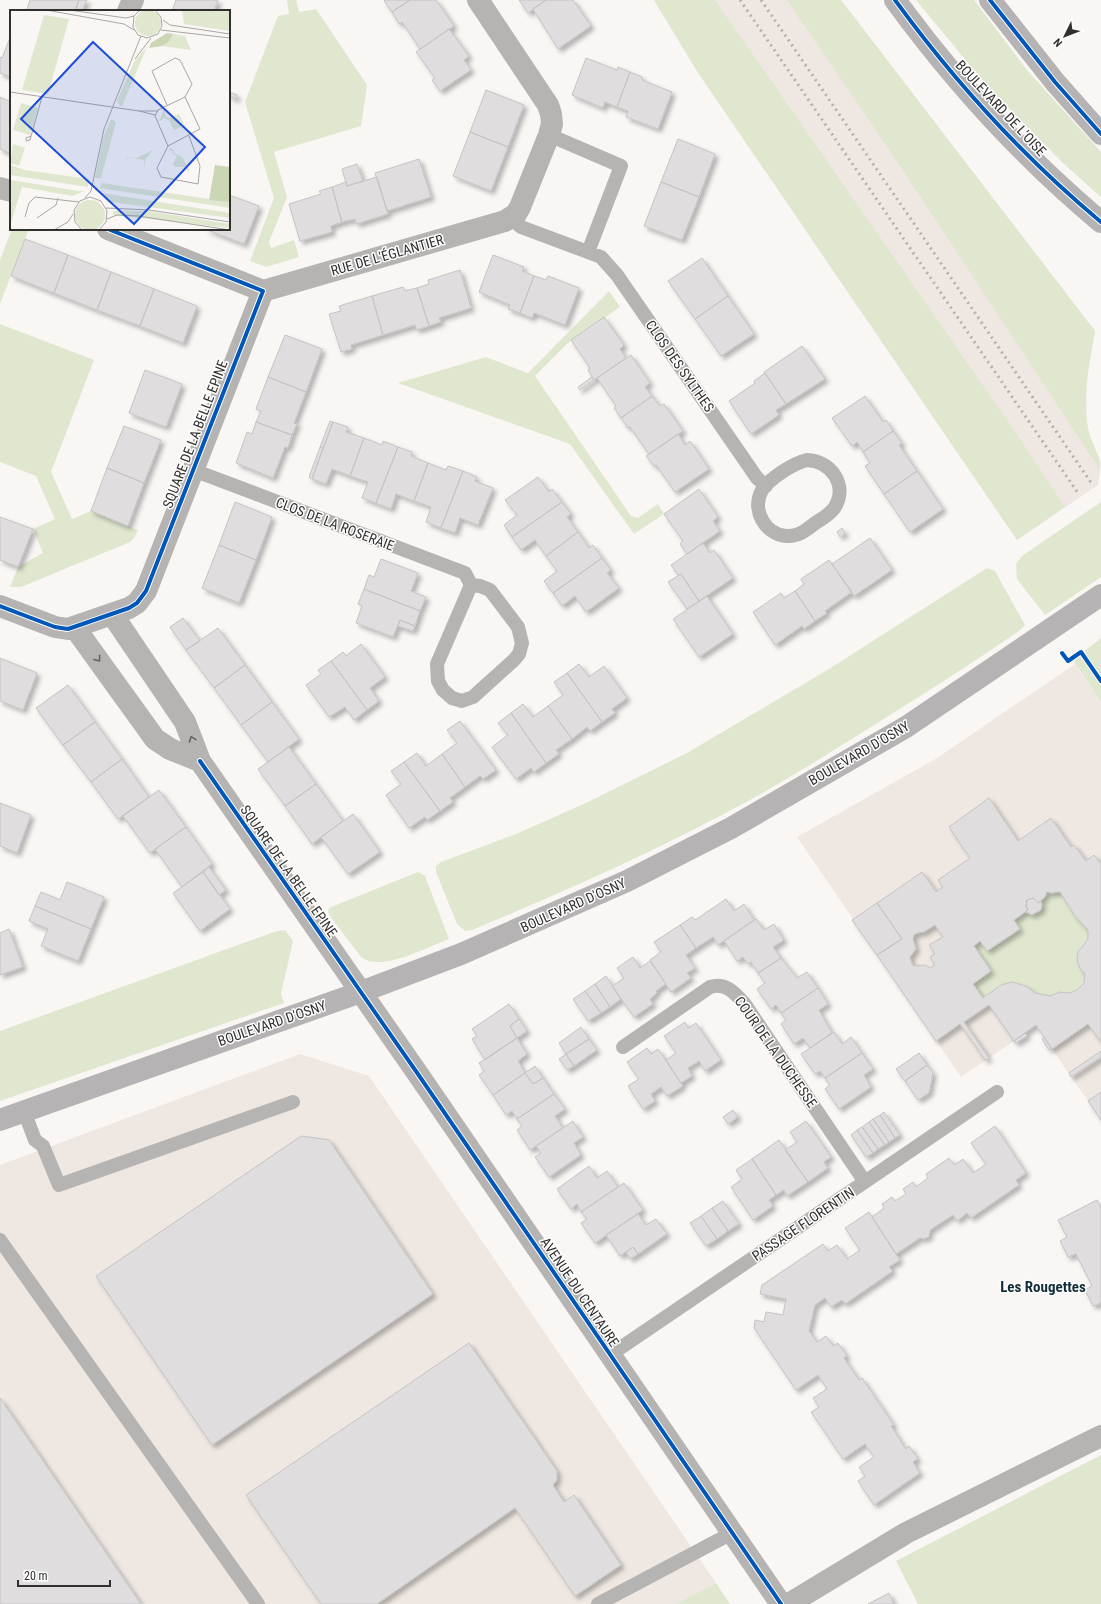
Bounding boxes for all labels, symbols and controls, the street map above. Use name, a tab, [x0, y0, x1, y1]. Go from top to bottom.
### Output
inset map	[10, 10, 230, 230]
north arrow	[1045, 16, 1085, 56]
text: N	[1051, 35, 1065, 49]
street label: BOULEVARD DE L'OISE	[953, 57, 1049, 159]
street label: RUE DE L'ÉGLANTIER	[329, 230, 446, 279]
street label: CLOS DES SYLTHES	[642, 317, 718, 415]
street label: SQUARE DE LA BELLE EPINE	[159, 358, 231, 510]
street label: CLOS DE LA ROSERAIE	[274, 494, 396, 554]
one-way arrow	[93, 655, 101, 662]
street label: BOULEVARD D'OSNY	[806, 717, 913, 788]
one-way arrow	[189, 735, 197, 742]
street label: SQUARE DE LA BELLE EPINE	[237, 802, 341, 940]
street label: BOULEVARD D'OSNY	[518, 874, 629, 935]
street label: COUR DE LA DUCHESSE	[732, 993, 820, 1111]
street label: BOULEVARD D'OSNY	[216, 997, 329, 1049]
street label: PASSAGE FLORENTIN	[749, 1184, 857, 1264]
street label: AVENUE DU CENTAURE	[537, 1234, 623, 1350]
district label: Les Rougettes	[1000, 1278, 1086, 1296]
scale bar	[18, 1562, 110, 1588]
text: 20 m	[24, 1569, 48, 1583]

